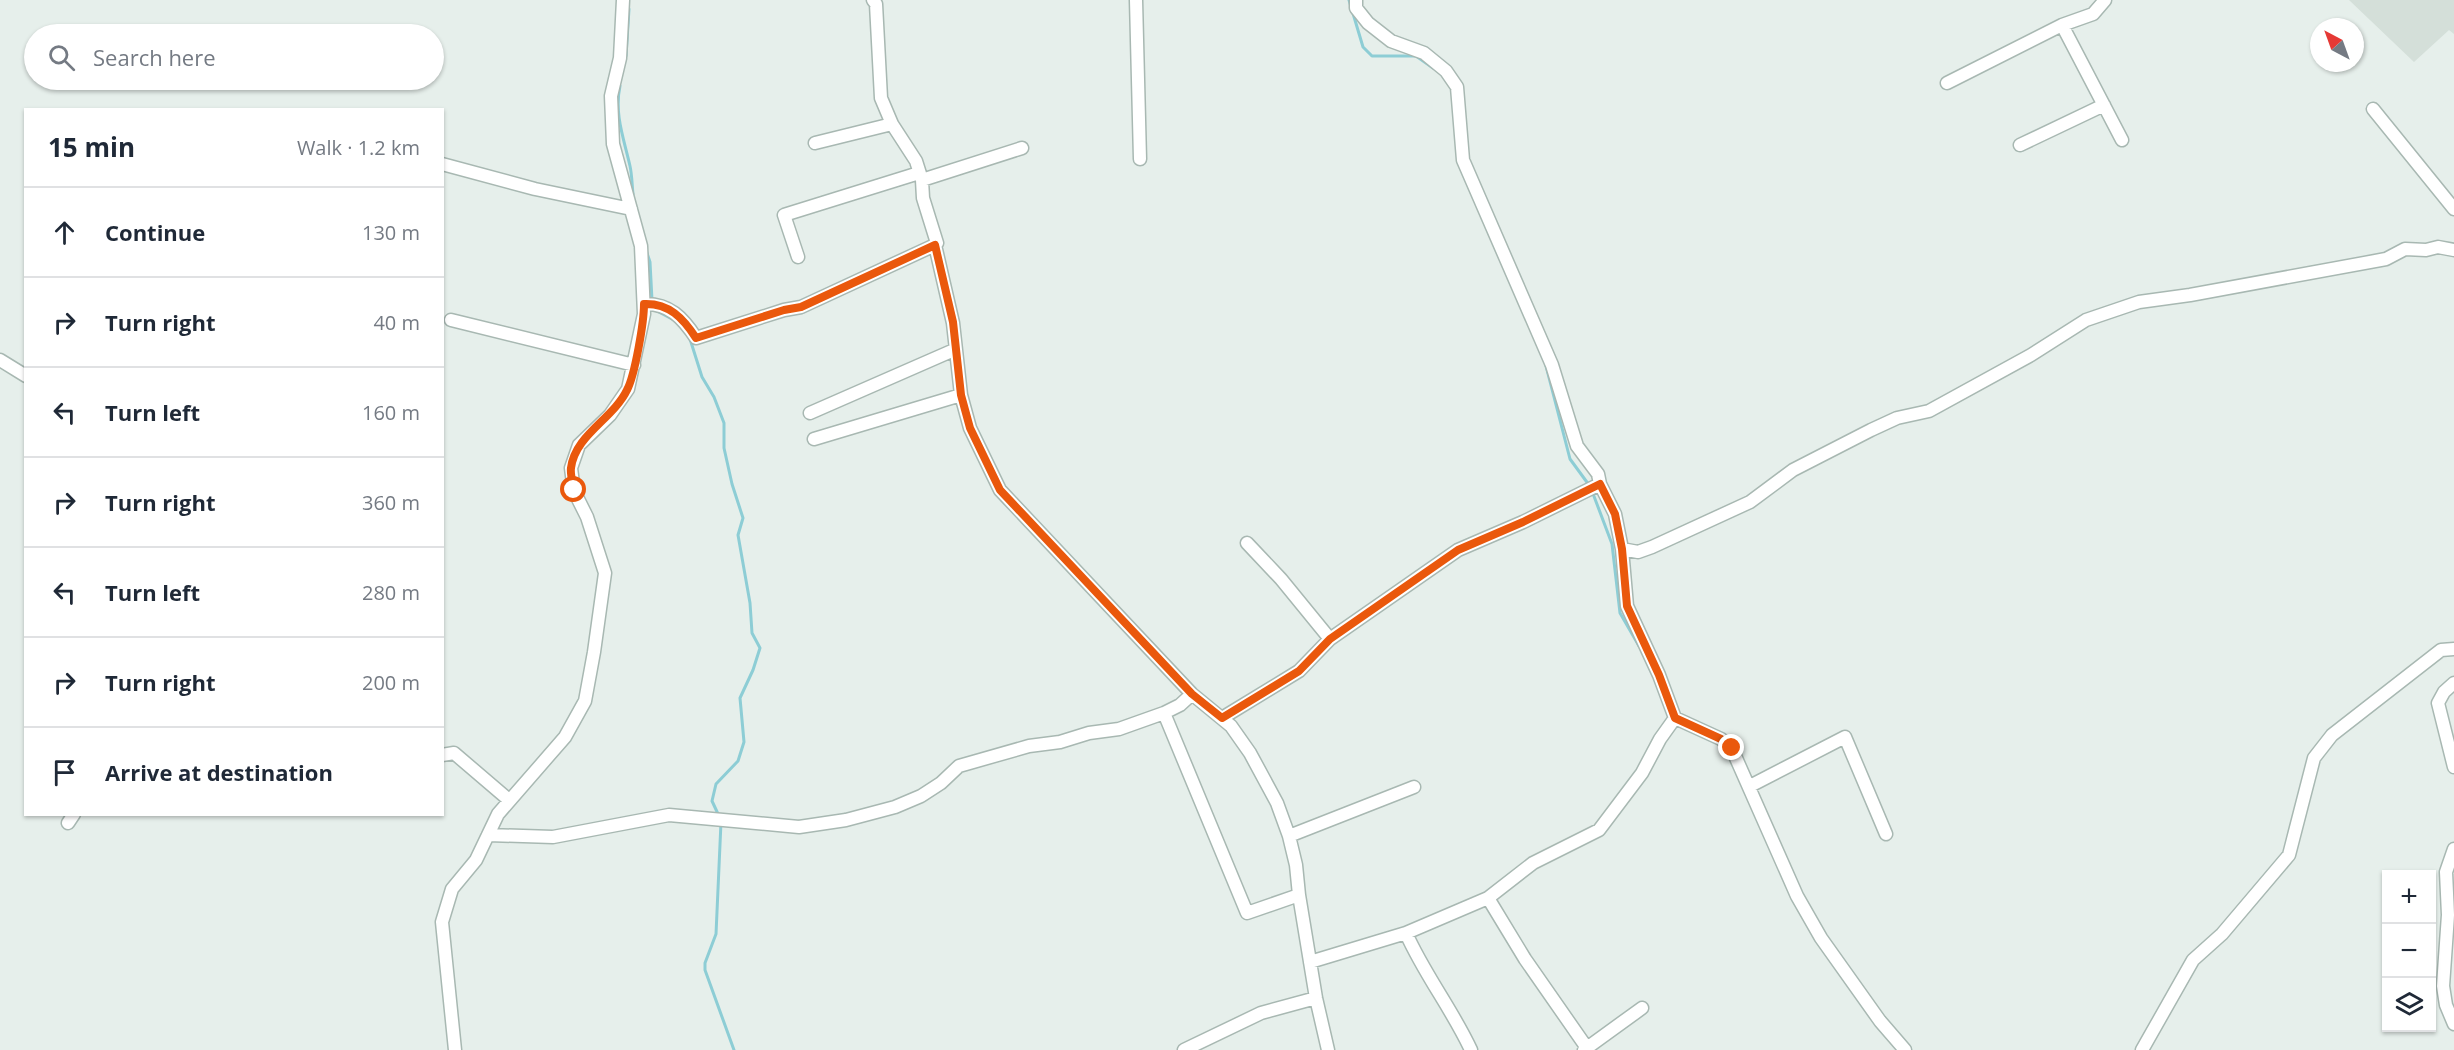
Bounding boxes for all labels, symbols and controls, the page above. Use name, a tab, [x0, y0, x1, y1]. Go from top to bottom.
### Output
north arrow	[2310, 18, 2364, 72]
search box	[24, 24, 444, 90]
icon: search	[45, 41, 78, 74]
text: Search here	[93, 42, 216, 72]
text: 15 min	[48, 129, 135, 165]
text: Walk · 1.2 km	[297, 134, 420, 161]
icon: ahead	[48, 216, 81, 249]
text: Continue	[105, 217, 205, 247]
text: 130 m	[362, 219, 420, 246]
icon: right	[48, 306, 81, 339]
text: Turn right	[105, 307, 216, 337]
text: 40 m	[373, 309, 420, 336]
icon: left	[48, 396, 81, 429]
text: Turn left	[105, 397, 200, 427]
text: 160 m	[362, 399, 420, 426]
route start	[560, 476, 586, 502]
icon: right	[48, 486, 81, 519]
text: Turn right	[105, 487, 216, 517]
text: 360 m	[362, 489, 420, 516]
icon: left	[48, 576, 81, 609]
text: Turn left	[105, 577, 200, 607]
text: 280 m	[362, 579, 420, 606]
icon: right	[48, 666, 81, 699]
text: Turn right	[105, 667, 216, 697]
text: 200 m	[362, 669, 420, 696]
route end	[1718, 734, 1744, 760]
icon: arrive	[48, 756, 81, 789]
text: Arrive at destination	[105, 757, 333, 787]
map controls	[2382, 870, 2436, 1032]
button: +	[2382, 870, 2436, 924]
button: −	[2382, 924, 2436, 978]
button: layers	[2382, 978, 2436, 1032]

